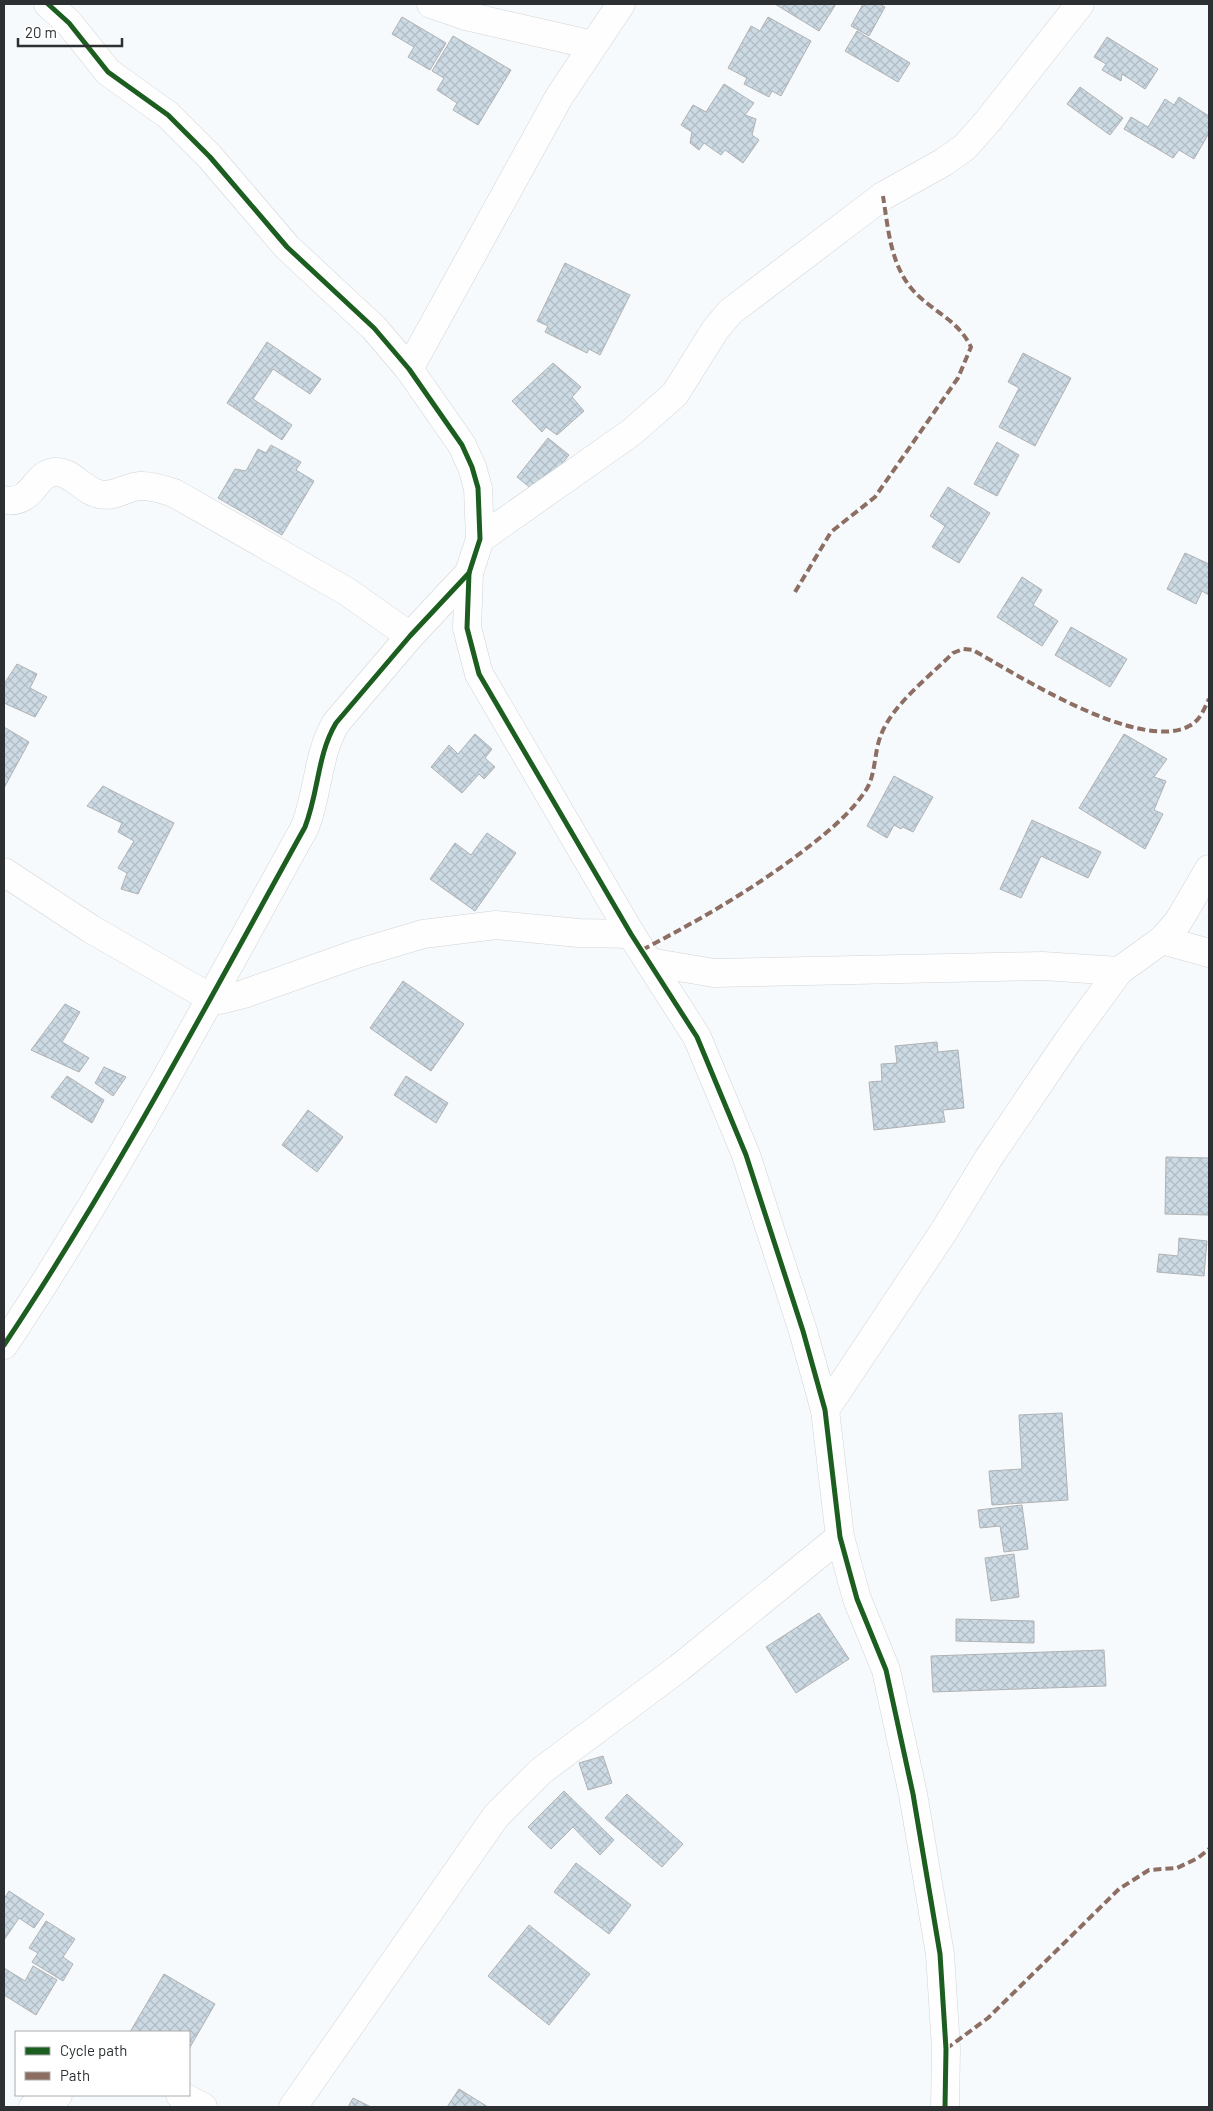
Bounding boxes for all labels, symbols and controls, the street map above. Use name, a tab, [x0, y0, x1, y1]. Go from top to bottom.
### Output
scale bar	[18, 15, 121, 47]
text: 20 m	[25, 23, 57, 41]
legend	[15, 2031, 190, 2096]
text: Cycle path	[60, 2041, 127, 2059]
text: Path	[60, 2066, 90, 2084]

